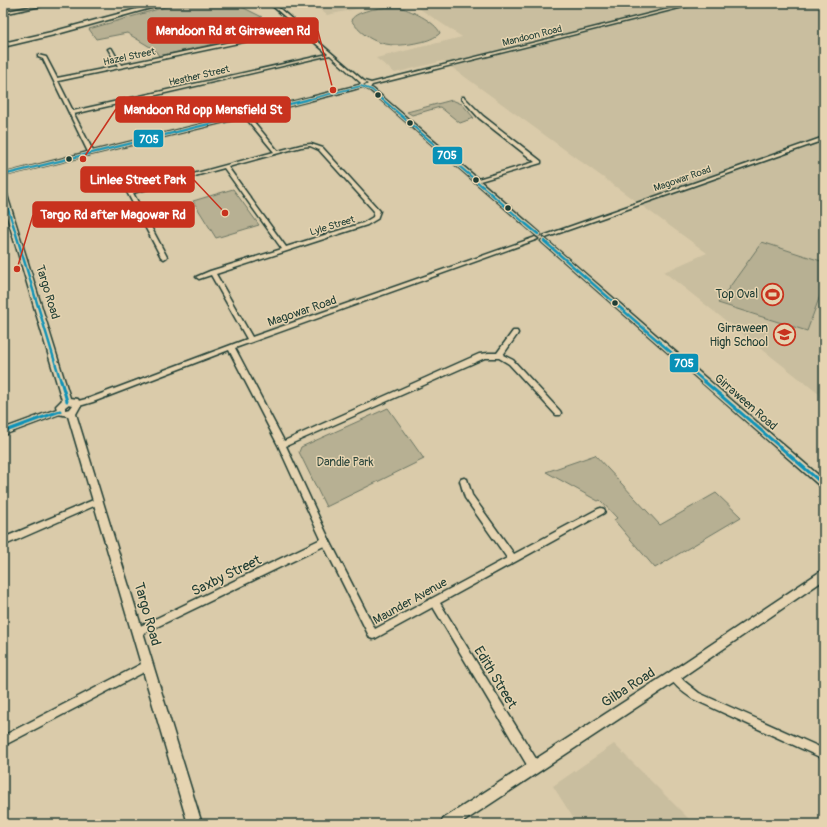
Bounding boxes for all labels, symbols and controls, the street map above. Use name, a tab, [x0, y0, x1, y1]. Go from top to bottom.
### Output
callout: Mandoon Rd at Girraween Rd	[148, 18, 318, 43]
text: Mandoon Rd at Girraween Rd	[156, 23, 310, 39]
street label: Mandoon Road	[501, 23, 563, 49]
street label: Hazel Street	[102, 45, 157, 68]
street label: Heather Street	[168, 63, 232, 89]
unlabelled marker	[373, 90, 383, 100]
callout: Mandoon Rd opp Mansfield St	[116, 97, 290, 122]
text: Mandoon Rd opp Mansfield St	[124, 102, 283, 118]
unlabelled marker	[405, 118, 415, 128]
line badge: 705	[133, 129, 164, 148]
text: 705	[139, 133, 159, 146]
line badge: 705	[432, 146, 463, 165]
text: 705	[437, 149, 457, 162]
unlabelled marker	[64, 154, 74, 164]
street label: Magowar Road	[652, 163, 713, 194]
callout: Linlee Street Park	[81, 167, 194, 192]
text: Linlee Street Park	[90, 172, 187, 188]
unlabelled marker	[471, 175, 481, 185]
callout: Targo Rd after Magowar Rd	[33, 202, 194, 227]
unlabelled marker	[503, 203, 513, 213]
text: Targo Rd after Magowar Rd	[39, 207, 186, 223]
street label: Lyle Street	[308, 213, 357, 238]
street label: Targo Road	[32, 263, 63, 321]
sports icon: Top Oval	[760, 281, 786, 307]
place label: Top Oval	[716, 287, 758, 302]
street label: Magowar Road	[266, 293, 339, 330]
unlabelled marker	[610, 298, 620, 308]
place label: Girraween High School	[709, 321, 768, 350]
school or university icon: Girraween High School	[771, 322, 797, 348]
line badge: 705	[669, 353, 699, 373]
text: 705	[674, 357, 694, 370]
street label: Girraween Road	[711, 371, 780, 434]
park label: Dandie Park	[316, 455, 374, 470]
street label: Saxby Street	[189, 551, 264, 600]
street label: Maunder Avenue	[371, 575, 450, 628]
street label: Targo Road	[130, 581, 165, 648]
street label: Edith Street	[470, 643, 521, 712]
street label: Gilba Road	[598, 664, 658, 711]

